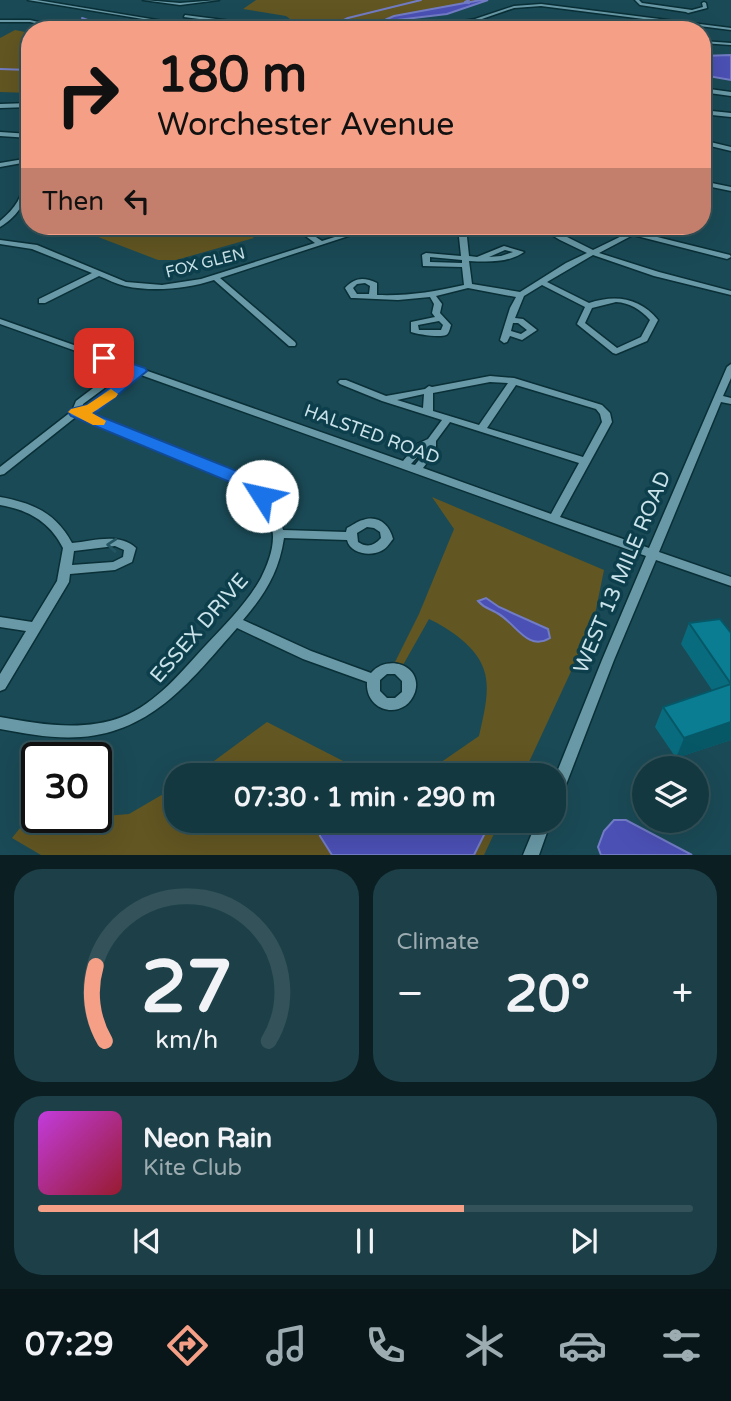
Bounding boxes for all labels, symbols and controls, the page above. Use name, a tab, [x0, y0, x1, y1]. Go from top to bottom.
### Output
text: 180 m	[157, 46, 307, 105]
icon: right	[42, 49, 133, 140]
text: Worchester Avenue	[157, 106, 454, 144]
icon: left	[118, 182, 156, 220]
text: Then	[42, 186, 104, 217]
street label: FOX GLEN	[163, 243, 247, 282]
pin	[74, 328, 134, 388]
icon: arrive	[85, 339, 123, 377]
street label: HALSTED ROAD	[301, 399, 443, 469]
position arrow	[225, 459, 299, 533]
street label: WEST 13 MILE ROAD	[569, 467, 676, 677]
one-way arrow	[107, 538, 118, 553]
street label: ESSEX DRIVE	[145, 568, 254, 688]
speed limit sign: 30	[21, 742, 112, 833]
map controls	[632, 756, 709, 833]
button: layers	[632, 756, 709, 833]
text: 07:30 · 1 min · 290 m	[234, 782, 496, 813]
text: Climate	[397, 928, 479, 956]
text: 27	[141, 945, 232, 1033]
text: 20°	[505, 963, 590, 1026]
text: −	[397, 971, 424, 1017]
text: +	[672, 971, 693, 1017]
text: km/h	[155, 1025, 218, 1055]
text: Neon Rain	[143, 1123, 272, 1154]
text: Kite Club	[143, 1154, 242, 1182]
icon: previous	[128, 1222, 166, 1260]
icon: pause	[346, 1222, 384, 1260]
icon: next	[565, 1222, 603, 1260]
icon: directions	[163, 1321, 212, 1370]
icon: music	[262, 1321, 311, 1370]
icon: phone	[361, 1321, 410, 1370]
icon: climate	[460, 1321, 509, 1370]
icon: car	[558, 1321, 607, 1370]
icon: filters	[657, 1321, 706, 1370]
text: 07:29	[25, 1326, 114, 1364]

